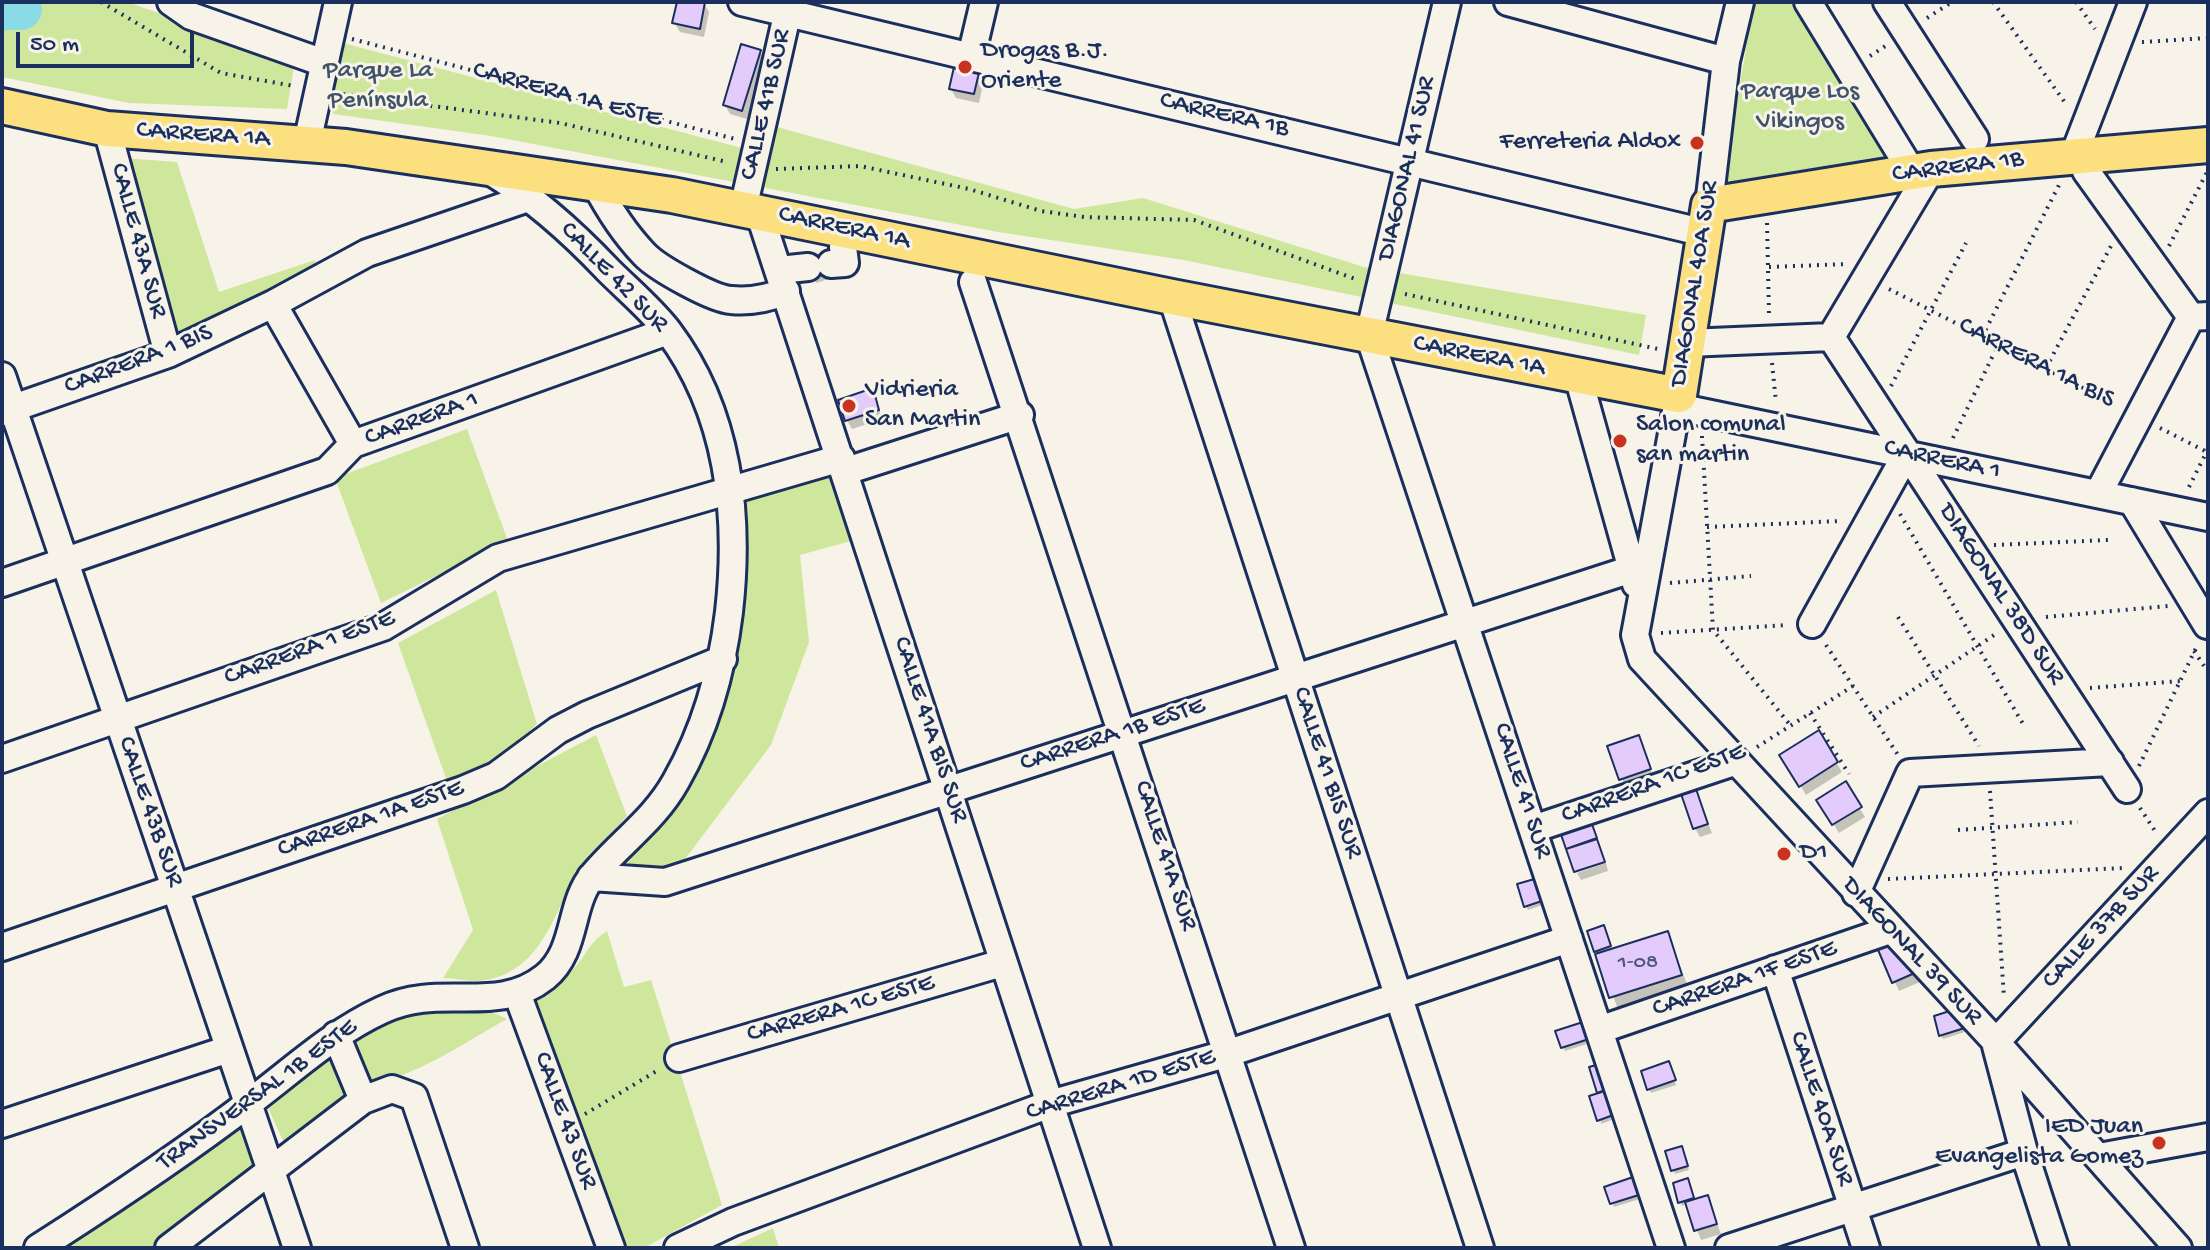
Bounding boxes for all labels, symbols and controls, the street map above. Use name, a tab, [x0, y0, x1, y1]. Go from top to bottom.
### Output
scale bar	[20, 16, 198, 66]
street label: CALLE 41B SUR	[735, 27, 799, 183]
text: 50 m	[30, 31, 79, 60]
place label: Drogas B.J. Oriente	[981, 36, 1109, 98]
park label: Parque La Península	[323, 56, 433, 118]
street label: CARRERA 1A ESTE	[469, 56, 665, 136]
marker: Drogas B.J. Oriente	[956, 58, 974, 76]
street label: DIAGONAL 41 SUR	[1372, 74, 1444, 264]
park label: Parque Los Vikingos	[1741, 77, 1859, 138]
street label: CARRERA 1B	[1156, 86, 1292, 146]
street label: CARRERA 1A	[135, 116, 271, 156]
place label: Ferreteria Aldox	[1500, 127, 1681, 159]
marker: Ferreteria Aldox	[1688, 134, 1706, 152]
street label: CARRERA 1B	[1891, 144, 2025, 192]
street label: CALLE 43A SUR	[101, 160, 173, 322]
street label: DIAGONAL 40A SUR	[1664, 179, 1728, 389]
street label: CARRERA 1A	[775, 200, 913, 258]
street label: CALLE 42 SUR	[552, 216, 674, 340]
street label: CARRERA 1A BIS	[1952, 311, 2120, 417]
street label: CARRERA 1 BIS	[60, 318, 218, 404]
street label: CARRERA 1A	[1410, 329, 1548, 385]
place label: Vidrieria San Martin	[865, 375, 980, 436]
street label: CARRERA 1	[361, 385, 483, 455]
marker: Vidrieria San Martin	[840, 397, 858, 415]
place label: Salon comunal san martin	[1636, 410, 1786, 472]
marker: Salon comunal san martin	[1611, 432, 1629, 450]
street label: CARRERA 1	[1881, 433, 2003, 489]
street label: DIAGONAL 38D SUR	[1930, 498, 2070, 692]
street label: CARRERA 1 ESTE	[221, 604, 399, 694]
street label: CALLE 41A BIS SUR	[884, 633, 974, 827]
street label: CALLE 41 BIS SUR	[1284, 683, 1368, 863]
street label: CARRERA 1B ESTE	[1017, 691, 1209, 781]
street label: CALLE 41 SUR	[1484, 719, 1558, 863]
street label: CALLE 43B SUR	[109, 733, 189, 891]
street label: CARRERA 1C ESTE	[1558, 737, 1750, 833]
street label: CARRERA 1A ESTE	[274, 774, 468, 866]
street label: CALLE 41A SUR	[1125, 777, 1203, 935]
place label: D1	[1800, 838, 1827, 870]
marker: D1	[1775, 845, 1793, 863]
street label: CALLE 37B SUR	[2037, 860, 2167, 996]
street label: DIAGONAL 39 SUR	[1834, 871, 1988, 1033]
street label: CARRERA 1F ESTE	[1649, 934, 1841, 1026]
house number: 1-08	[1618, 951, 1658, 977]
street label: CARRERA 1C ESTE	[744, 968, 938, 1052]
street label: TRANSVERSAL 1B ESTE	[152, 1013, 364, 1179]
street label: CALLE 40A SUR	[1780, 1028, 1860, 1190]
street label: CARRERA 1D ESTE	[1023, 1042, 1219, 1130]
street label: CALLE 43 SUR	[525, 1048, 603, 1194]
place label: IED Juan Evangelista Gomez	[1935, 1112, 2143, 1174]
marker: IED Juan Evangelista Gomez	[2150, 1134, 2168, 1152]

